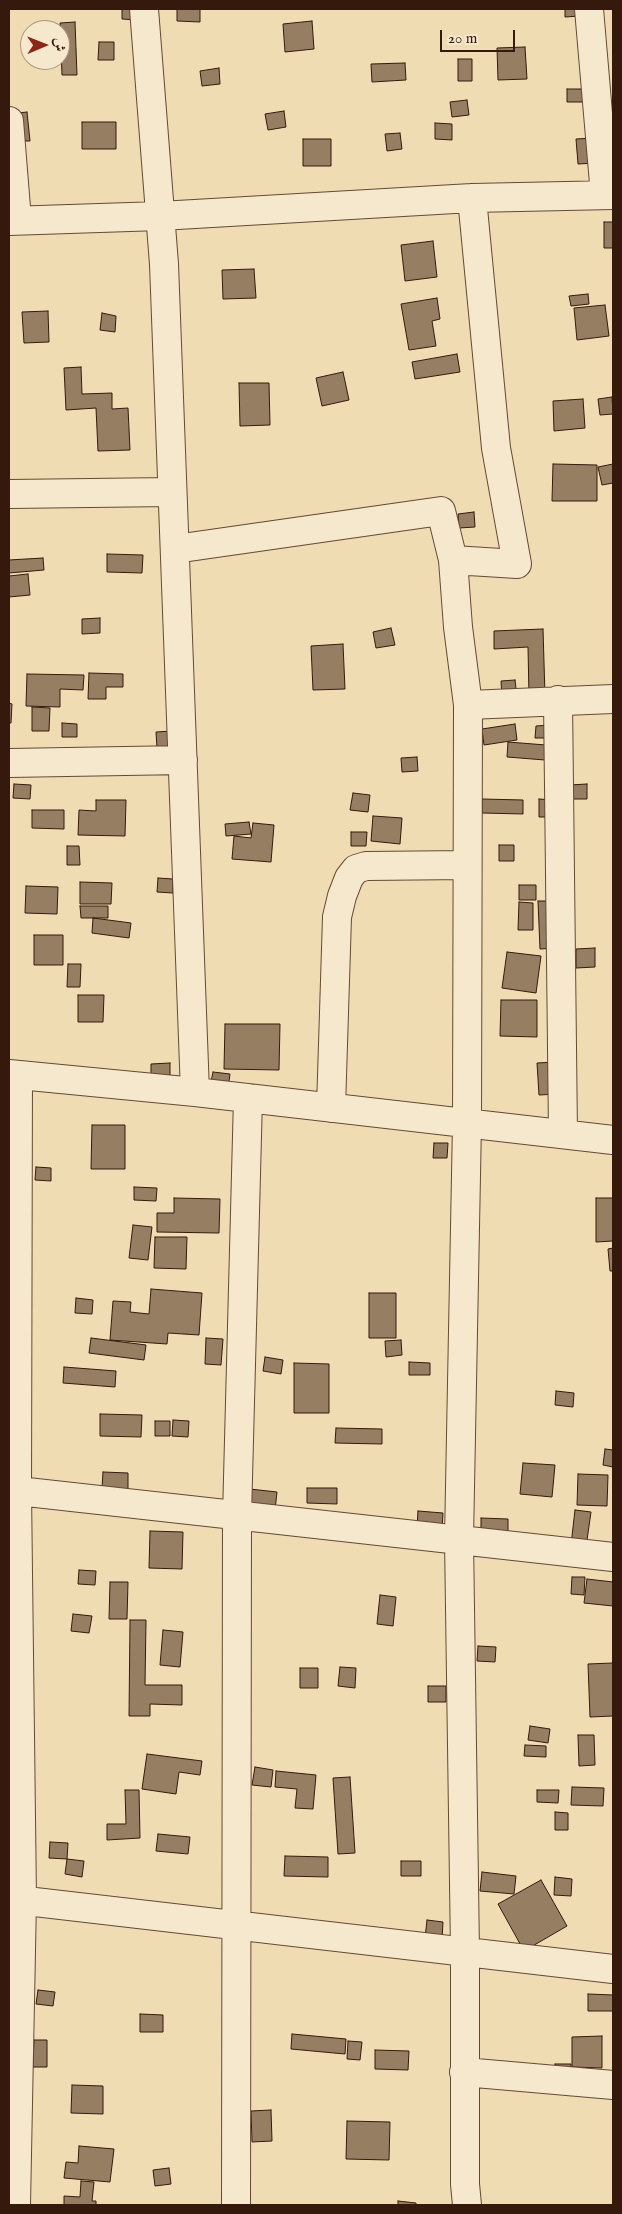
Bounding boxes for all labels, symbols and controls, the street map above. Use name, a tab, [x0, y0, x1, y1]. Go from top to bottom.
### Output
north arrow	[20, 20, 70, 70]
scale bar	[442, 20, 517, 52]
text: 20 m	[448, 29, 477, 48]
text: ش	[50, 38, 68, 52]

